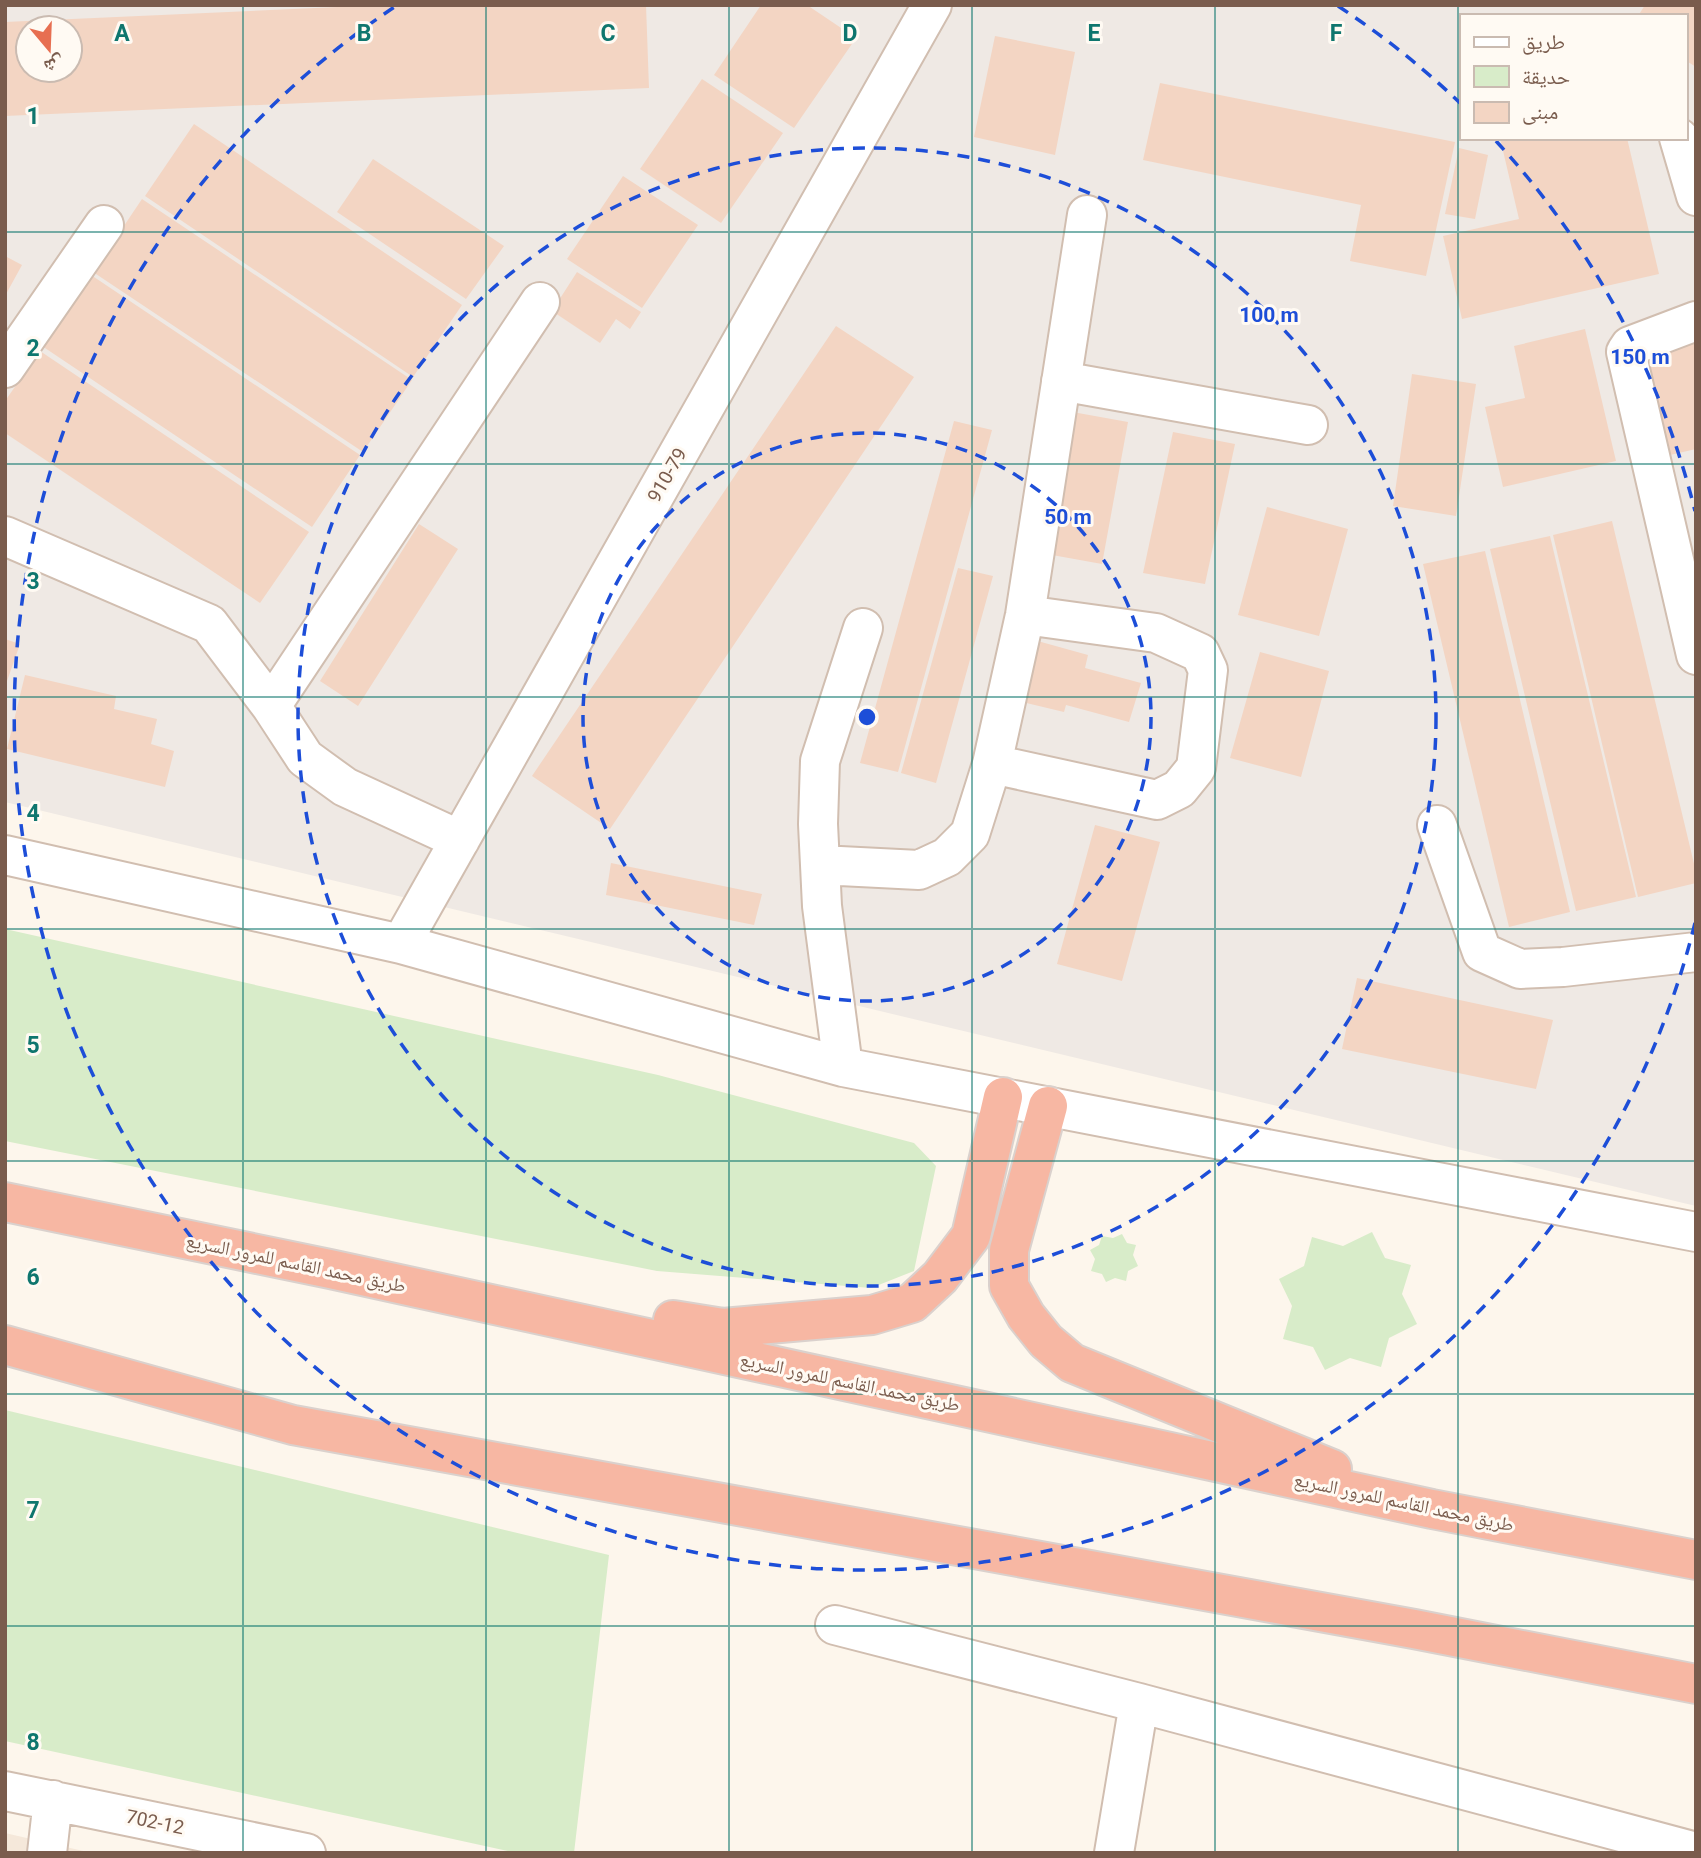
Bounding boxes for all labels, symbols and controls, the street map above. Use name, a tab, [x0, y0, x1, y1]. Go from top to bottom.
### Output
north arrow	[14, 14, 84, 84]
legend	[1460, 14, 1687, 140]
text: A	[114, 20, 130, 47]
text: B	[357, 20, 371, 47]
text: C	[600, 20, 616, 47]
text: D	[843, 20, 857, 47]
text: E	[1088, 20, 1101, 47]
text: F	[1330, 20, 1343, 47]
text: طريق	[1522, 30, 1565, 55]
text: ش	[41, 50, 68, 79]
text: حديقة	[1522, 65, 1570, 89]
text: مبنى	[1522, 100, 1558, 125]
text: 1	[26, 103, 40, 130]
text: 100 m	[1239, 303, 1299, 327]
text: 2	[26, 335, 40, 362]
text: 150 m	[1610, 345, 1670, 369]
street label: 910-79	[642, 444, 692, 506]
text: 50 m	[1044, 505, 1092, 529]
text: 3	[26, 568, 40, 595]
centre of rings	[855, 705, 879, 729]
text: 4	[26, 800, 40, 827]
text: 5	[26, 1032, 40, 1059]
street label: طريق محمد القاسم للمرور السريع	[184, 1228, 408, 1299]
text: 6	[26, 1264, 40, 1291]
street label: طريق محمد القاسم للمرور السريع	[738, 1347, 962, 1418]
street label: طريق محمد القاسم للمرور السريع	[1292, 1467, 1516, 1538]
text: 7	[26, 1497, 40, 1524]
text: 8	[26, 1729, 40, 1756]
street label: 702-12	[124, 1805, 186, 1839]

